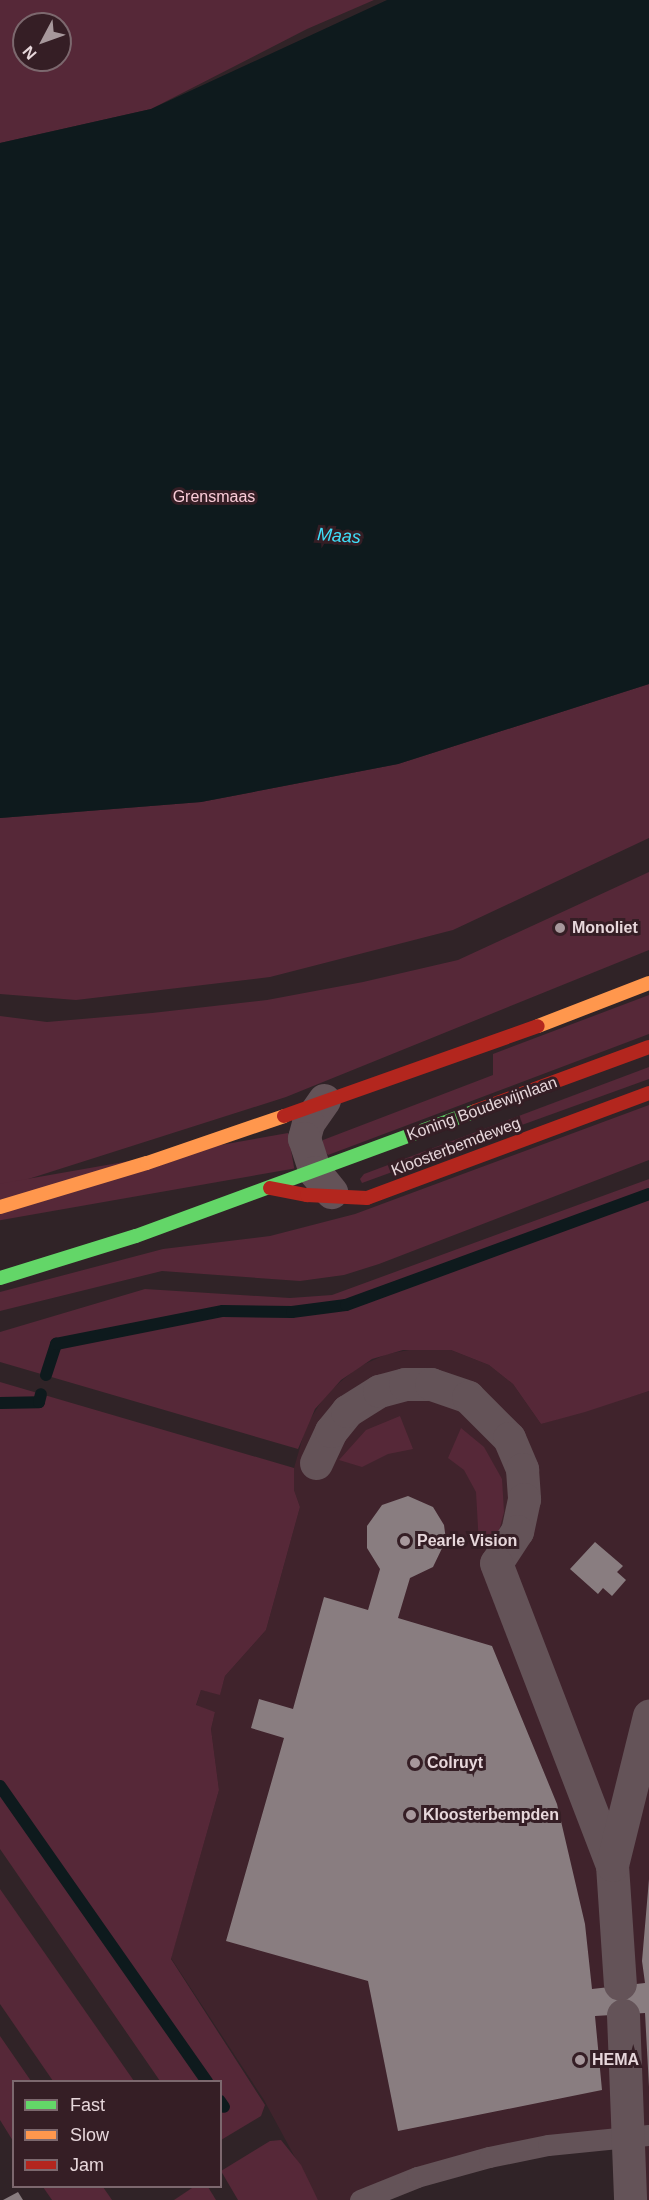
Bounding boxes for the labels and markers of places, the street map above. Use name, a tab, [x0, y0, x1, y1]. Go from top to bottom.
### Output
place label: Monoliet	[572, 918, 638, 938]
marker: Monoliet	[553, 921, 567, 935]
place label: Pearle Vision	[417, 1531, 517, 1551]
marker: Pearle Vision	[398, 1534, 412, 1548]
place label: Colruyt	[427, 1753, 483, 1773]
marker: Colruyt	[408, 1756, 422, 1770]
place label: Kloosterbempden	[423, 1805, 559, 1825]
marker: Kloosterbempden	[404, 1808, 418, 1822]
place label: HEMA	[592, 2050, 639, 2070]
marker: HEMA	[573, 2053, 587, 2067]

